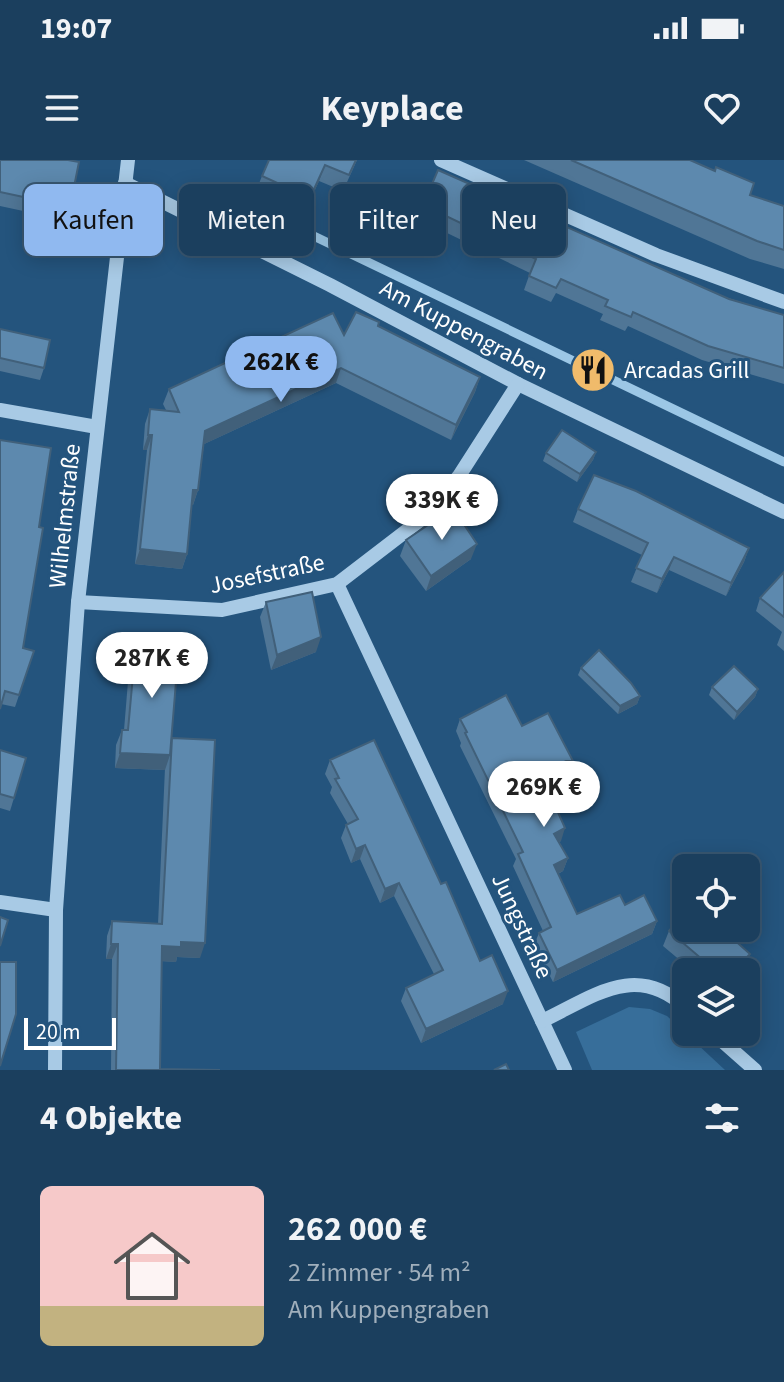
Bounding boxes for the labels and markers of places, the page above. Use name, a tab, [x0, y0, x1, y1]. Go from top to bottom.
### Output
pin: 262K €	[216, 336, 346, 404]
restaurant icon: Arcadas Grill	[569, 346, 617, 394]
place label: Arcadas Grill	[624, 353, 749, 388]
pin: 339K €	[377, 474, 507, 542]
pin: 287K €	[87, 632, 217, 700]
pin: 269K €	[479, 761, 609, 829]

